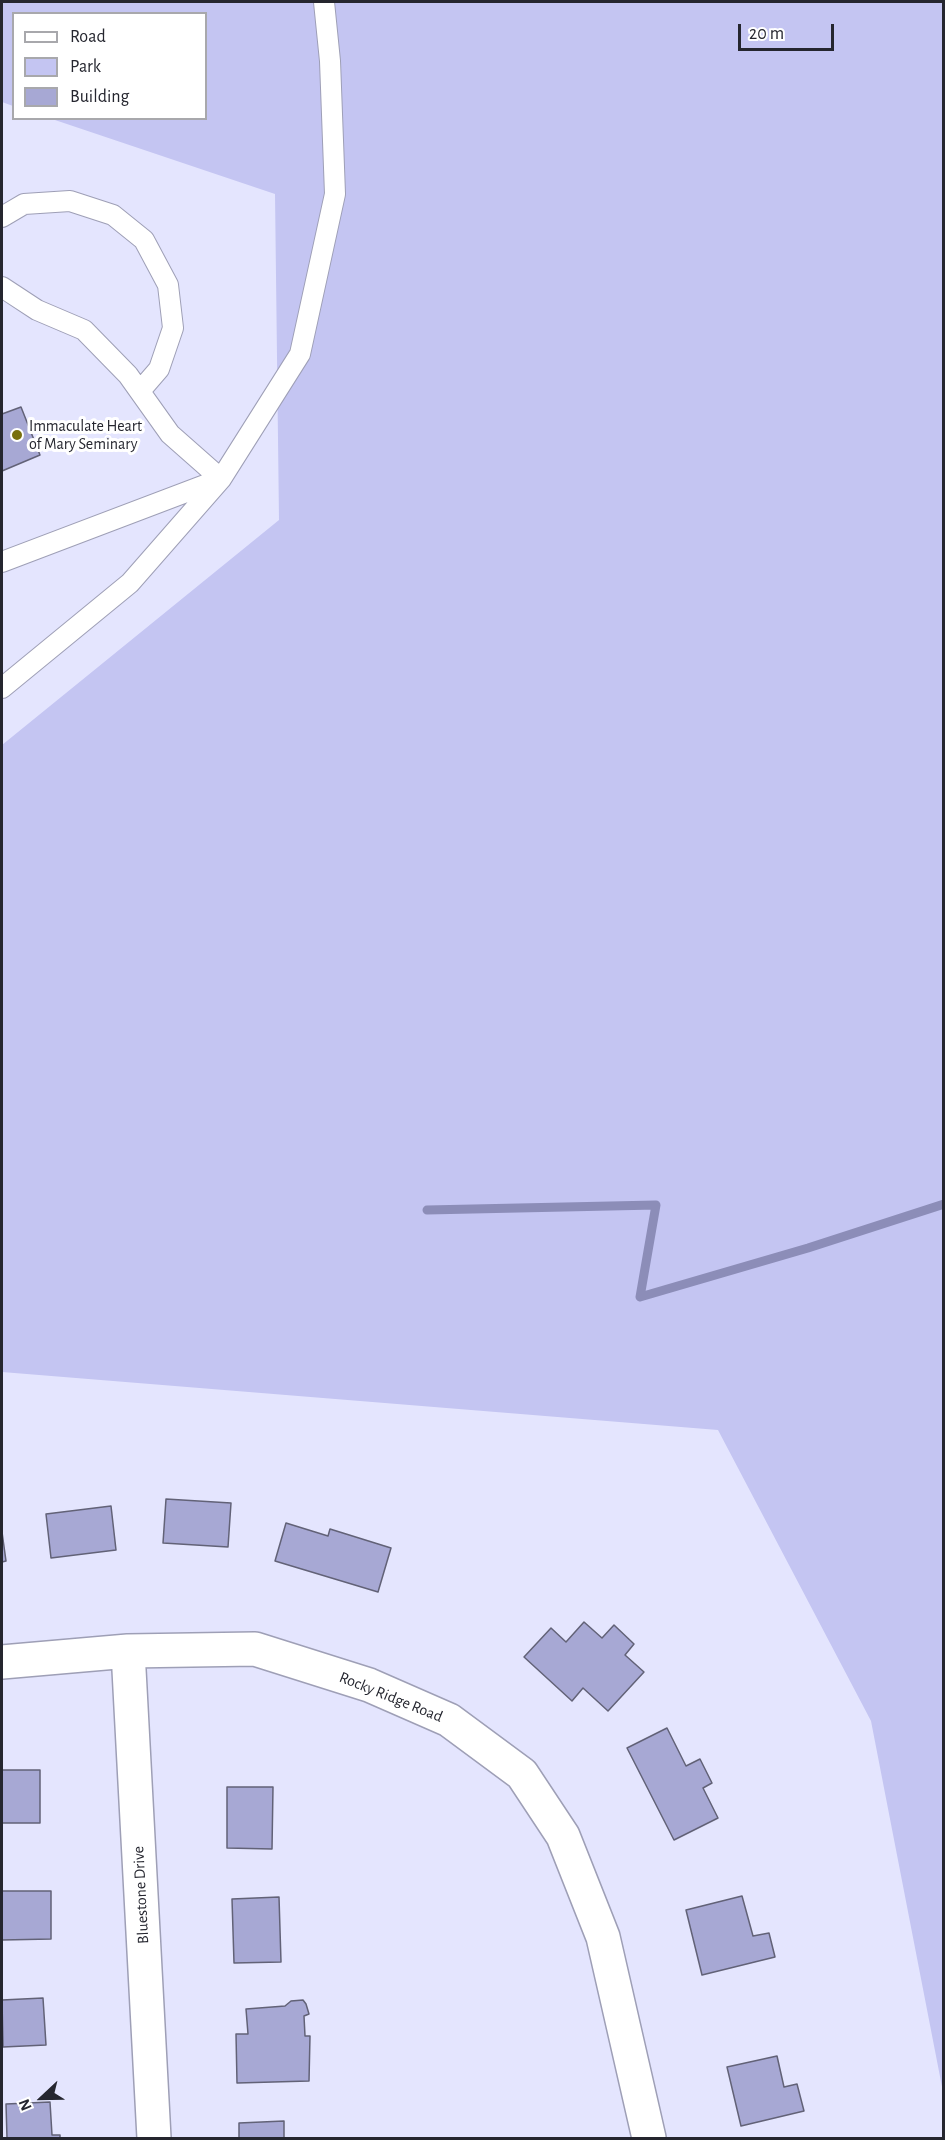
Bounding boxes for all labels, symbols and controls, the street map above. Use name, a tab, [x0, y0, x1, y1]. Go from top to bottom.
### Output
legend	[12, 12, 207, 120]
scale bar	[741, 12, 837, 50]
text: 20 m	[749, 25, 784, 43]
text: Road	[70, 28, 106, 46]
text: Park	[70, 58, 101, 76]
text: Building	[70, 88, 129, 106]
place label: Immaculate Heart of Mary Seminary	[29, 416, 142, 454]
marker: Immaculate Heart of Mary Seminary	[10, 428, 24, 442]
street label: Rocky Ridge Road	[337, 1668, 445, 1726]
street label: Bluestone Drive	[129, 1846, 153, 1944]
north arrow	[12, 2068, 72, 2128]
text: N	[16, 2097, 35, 2113]

